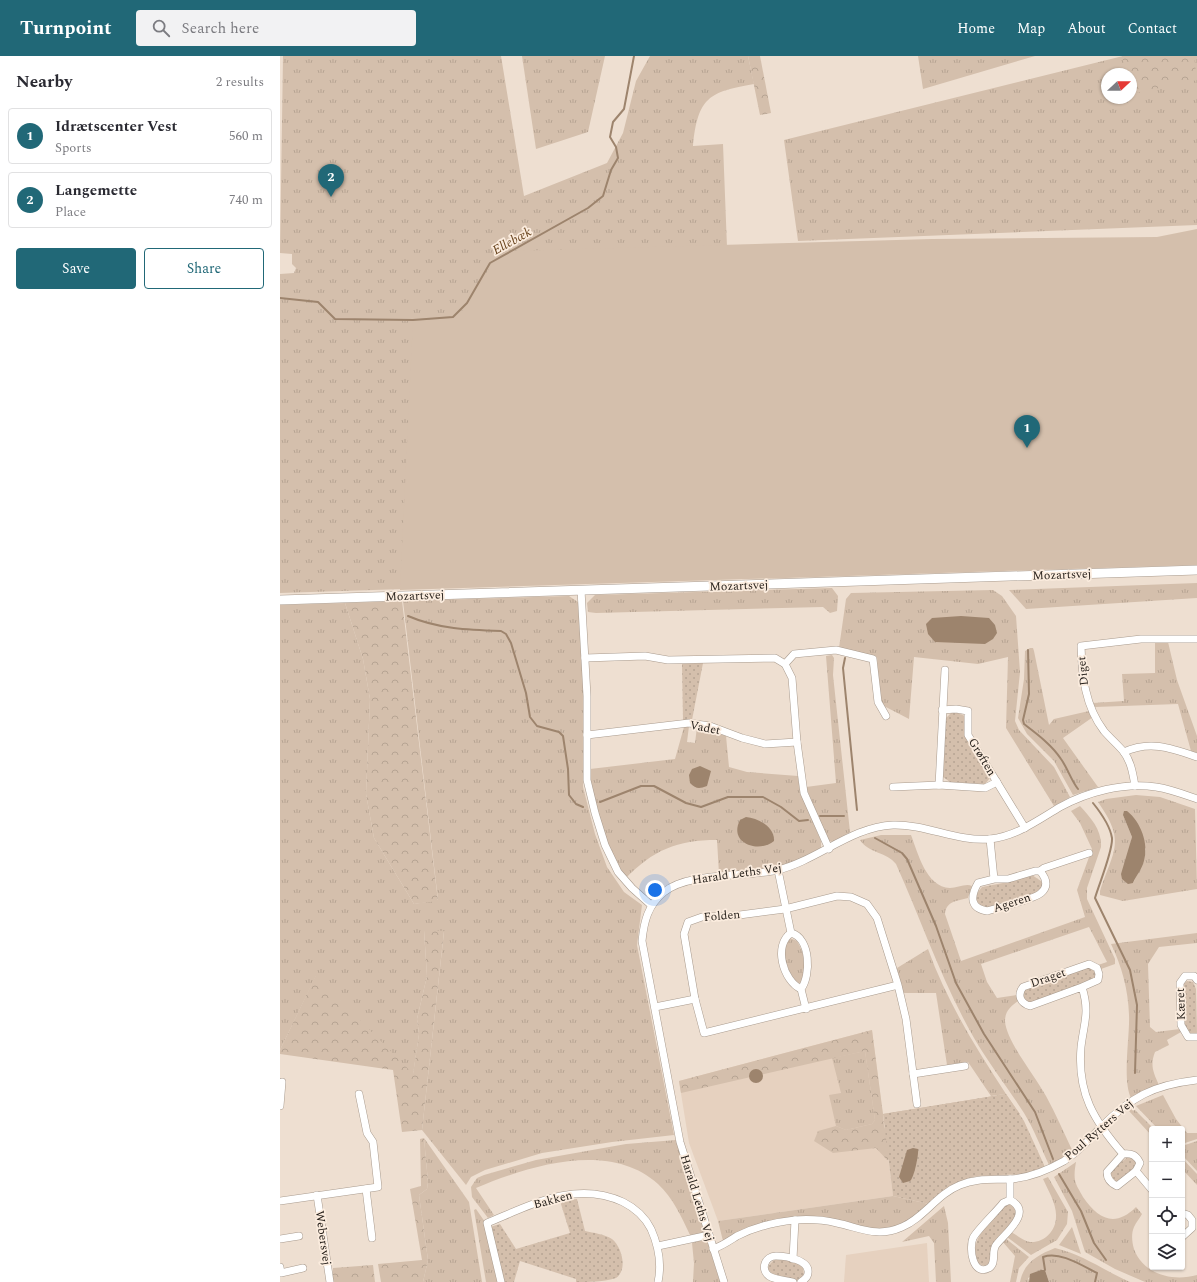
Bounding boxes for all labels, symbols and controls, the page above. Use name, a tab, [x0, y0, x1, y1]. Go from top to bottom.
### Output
search box	[136, 10, 416, 46]
text: Turnpoint	[20, 14, 112, 43]
icon: search	[150, 17, 172, 39]
text: Search here	[182, 17, 259, 40]
text: Home	[957, 18, 995, 39]
text: Map	[1017, 18, 1045, 39]
text: About	[1067, 18, 1106, 39]
text: Contact	[1128, 18, 1177, 39]
north arrow	[1101, 68, 1137, 104]
text: Nearby	[16, 69, 72, 95]
text: 2 results	[216, 72, 264, 92]
text: Idrætscenter Vest	[55, 115, 177, 138]
text: 1	[26, 126, 34, 146]
text: 560 m	[229, 126, 263, 146]
text: Sports	[55, 138, 92, 158]
pin: 2	[318, 164, 344, 197]
text: Langemette	[55, 179, 137, 202]
text: 2	[26, 190, 34, 210]
text: 740 m	[229, 190, 263, 210]
text: Place	[55, 202, 86, 222]
water label: Ellebæk	[489, 222, 535, 260]
button: Save	[16, 248, 136, 289]
button: Share	[144, 248, 264, 289]
pin: 1	[1014, 415, 1040, 448]
street label: Mozartsvej	[1032, 564, 1092, 586]
street label: Mozartsvej	[709, 575, 769, 597]
street label: Mozartsvej	[385, 585, 445, 607]
street label: Diget	[1072, 655, 1094, 687]
street label: Vadet	[688, 716, 722, 740]
street label: Grøften	[963, 734, 1001, 780]
street label: Harald Leths Vej	[691, 858, 783, 890]
your location	[645, 880, 665, 900]
street label: Ageren	[991, 888, 1033, 918]
street label: Folden	[703, 905, 741, 927]
street label: Draget	[1028, 963, 1068, 993]
street label: Kæret	[1171, 988, 1191, 1020]
street label: Poul Rytters Vej	[1060, 1095, 1138, 1165]
map controls	[1149, 1126, 1185, 1270]
button: +	[1149, 1126, 1185, 1162]
street label: Harald Leths Vej	[675, 1152, 719, 1244]
button: −	[1149, 1162, 1185, 1198]
street label: Bakken	[531, 1186, 575, 1214]
button: locate	[1149, 1198, 1185, 1234]
street label: Webersvej	[310, 1209, 336, 1267]
button: layers	[1149, 1234, 1185, 1270]

